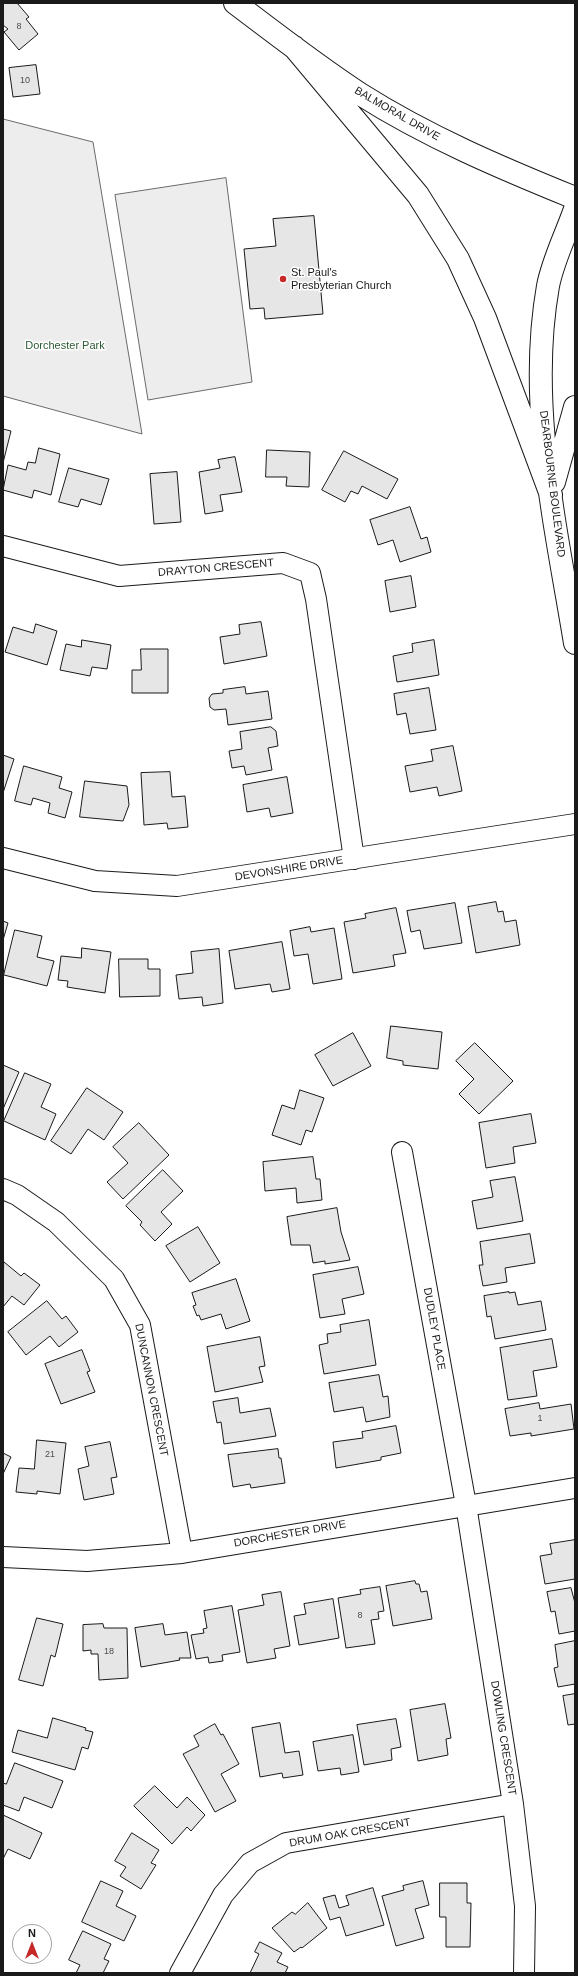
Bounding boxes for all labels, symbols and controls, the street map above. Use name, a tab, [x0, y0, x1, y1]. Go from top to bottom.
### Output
house number: 8	[16, 22, 22, 32]
house number: 10	[20, 76, 30, 86]
street label: BALMORAL DRIVE	[352, 84, 442, 144]
place label: St. Paul's Presbyterian Church	[291, 266, 391, 292]
marker: St. Paul's Presbyterian Church	[278, 274, 288, 284]
park label: Dorchester Park	[25, 339, 105, 353]
street label: DEARBOURNE BOULEVARD	[536, 410, 568, 558]
street label: DRAYTON CRESCENT	[157, 556, 275, 580]
street label: DEVONSHIRE DRIVE	[234, 854, 344, 884]
street label: DUDLEY PLACE	[420, 1287, 448, 1371]
street label: DUNCANNON CRESCENT	[132, 1322, 170, 1458]
house number: 1	[537, 1414, 543, 1424]
house number: 21	[45, 1450, 55, 1460]
street label: DORCHESTER DRIVE	[233, 1518, 347, 1550]
house number: 8	[357, 1611, 363, 1621]
house number: 18	[104, 1647, 114, 1657]
street label: DOWLING CRESCENT	[487, 1680, 519, 1796]
street label: DRUM OAK CRESCENT	[288, 1816, 412, 1850]
north arrow	[12, 1924, 52, 1964]
text: N	[28, 1927, 36, 1939]

